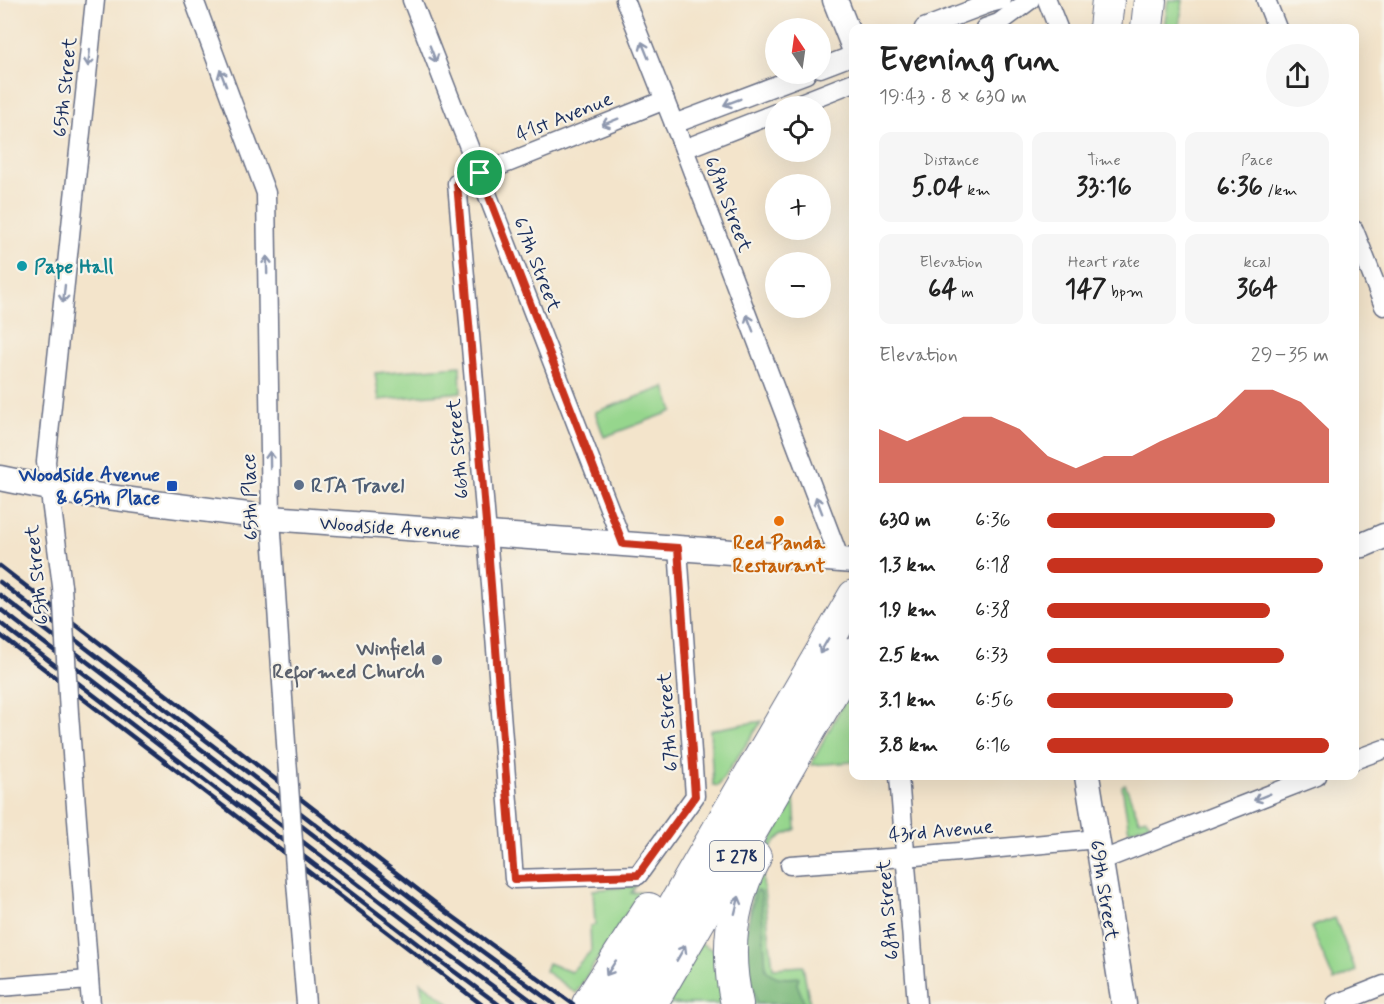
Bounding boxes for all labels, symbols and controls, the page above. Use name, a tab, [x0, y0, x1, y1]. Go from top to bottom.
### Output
north arrow	[765, 18, 831, 84]
map controls	[765, 18, 831, 318]
street label: 65th Street	[47, 36, 84, 139]
text: Evening run	[879, 39, 1059, 83]
one-way arrow	[639, 41, 650, 60]
button: share	[1266, 44, 1329, 107]
one-way arrow	[428, 45, 439, 63]
one-way arrow	[83, 48, 94, 68]
one-way arrow	[217, 69, 228, 87]
text: 19:43 · 8 × 630 m	[879, 84, 1027, 111]
street label: 41st Avenue	[512, 86, 617, 149]
button: locate	[765, 96, 831, 162]
one-way arrow	[723, 97, 742, 108]
one-way arrow	[601, 117, 620, 128]
pin	[454, 147, 505, 198]
text: Distance	[923, 150, 979, 171]
text: Time	[1087, 150, 1121, 171]
text: Pace	[1241, 150, 1273, 171]
street label: 68th Street	[697, 153, 758, 257]
icon: arrive	[463, 156, 496, 189]
text: 5.04	[912, 171, 963, 205]
text: 33:16	[1076, 171, 1132, 205]
text: 6:36	[1216, 171, 1263, 205]
button: +	[765, 174, 831, 240]
text: km	[963, 180, 991, 201]
text: /km	[1263, 180, 1298, 201]
street label: 67th Street	[506, 213, 567, 316]
button: −	[765, 252, 831, 318]
text: Elevation	[920, 252, 983, 273]
text: Heart rate	[1068, 252, 1140, 273]
text: kcal	[1244, 252, 1270, 273]
place label: Pape Hall	[34, 254, 114, 281]
one-way arrow	[261, 255, 273, 275]
marker: Pape Hall	[15, 259, 29, 273]
text: 64	[928, 273, 957, 307]
text: 147	[1065, 273, 1107, 307]
text: 364	[1236, 273, 1278, 307]
text: m	[957, 282, 974, 303]
text: bpm	[1107, 282, 1143, 303]
one-way arrow	[58, 283, 69, 303]
one-way arrow	[743, 314, 754, 333]
text: Elevation	[879, 342, 958, 369]
text: 29–35 m	[1251, 342, 1329, 369]
street label: 66th Street	[441, 397, 476, 500]
one-way arrow	[264, 450, 276, 470]
street label: 65th Place	[235, 453, 266, 541]
place label: Woodside Avenue & 65th Place	[18, 462, 160, 512]
place label: RTA Travel	[311, 473, 404, 500]
marker: RTA Travel	[292, 478, 306, 492]
marker: Woodside Avenue & 65th Place	[165, 479, 179, 493]
one-way arrow	[813, 496, 824, 515]
text: 630 m	[879, 507, 931, 534]
text: 6:36	[975, 507, 1011, 534]
street label: Woodside Avenue	[318, 510, 461, 547]
marker: Red Panda Restaurant	[772, 514, 786, 528]
street label: 65th Street	[19, 523, 56, 626]
place label: Red Panda Restaurant	[733, 530, 826, 580]
text: 1.3 km	[879, 552, 936, 579]
text: 6:18	[975, 552, 1010, 579]
text: 1.9 km	[879, 597, 937, 624]
text: 6:38	[975, 597, 1011, 624]
place label: Winfield Reformed Church	[272, 636, 425, 688]
one-way arrow	[818, 637, 830, 654]
text: 2.5 km	[879, 642, 940, 669]
text: 6:33	[975, 642, 1008, 669]
marker: Winfield Reformed Church	[430, 653, 444, 667]
street label: 67th Street	[652, 671, 685, 773]
text: 3.1 km	[879, 687, 936, 714]
text: 6:56	[975, 687, 1014, 714]
text: 3.8 km	[879, 732, 938, 759]
text: 6:16	[975, 732, 1011, 759]
one-way arrow	[1253, 792, 1272, 803]
street label: 43rd Avenue	[888, 813, 995, 850]
street label: 69th Street	[1082, 838, 1125, 943]
road number: I 278	[710, 841, 764, 871]
street label: 68th Street	[871, 858, 906, 961]
one-way arrow	[732, 896, 744, 915]
one-way arrow	[675, 945, 687, 962]
one-way arrow	[605, 959, 617, 975]

